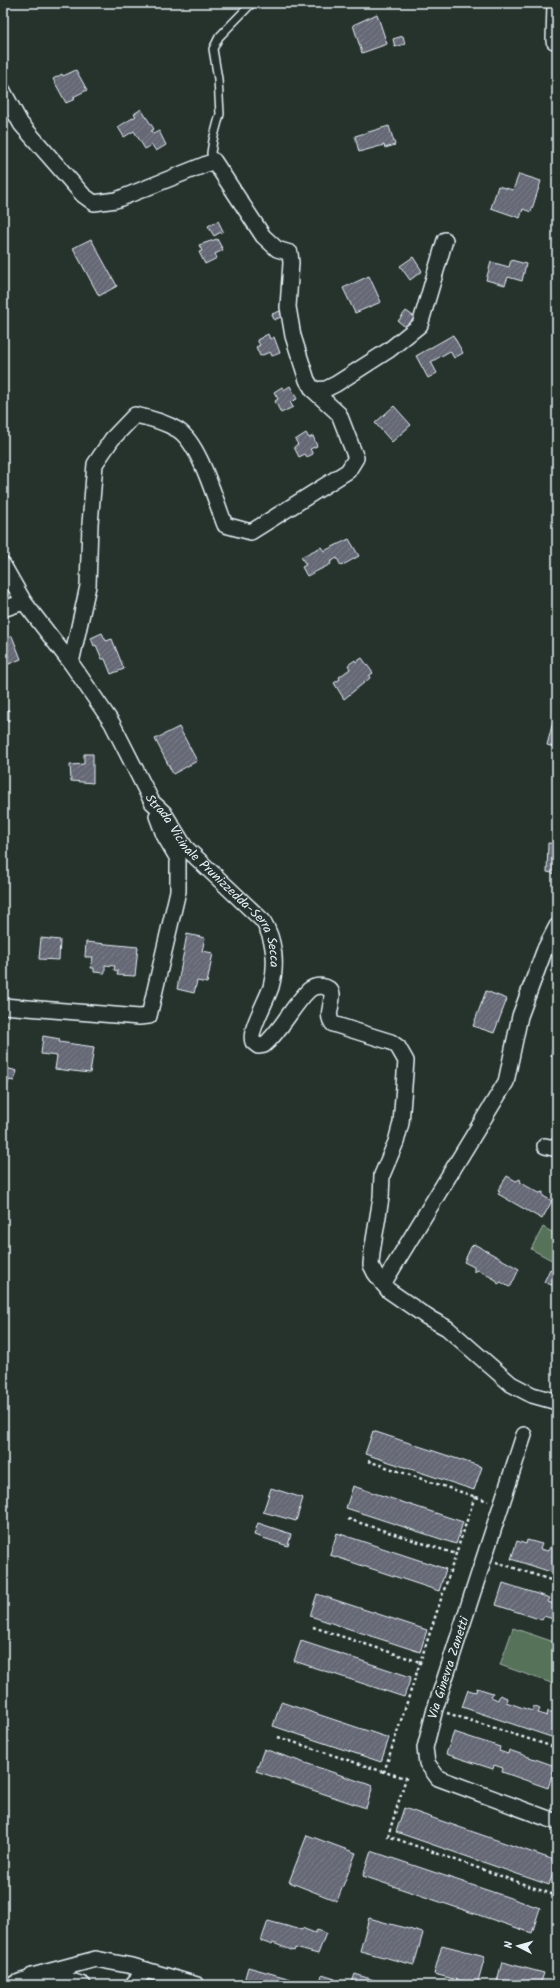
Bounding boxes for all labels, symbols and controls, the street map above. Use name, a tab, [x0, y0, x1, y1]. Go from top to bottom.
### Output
street label: Strada Vicinale Prunizzedda-Serra Secca	[139, 790, 285, 967]
street label: Via Ginevra Zanetti	[423, 1613, 476, 1722]
north arrow	[498, 1926, 538, 1966]
text: N	[500, 1941, 518, 1949]

